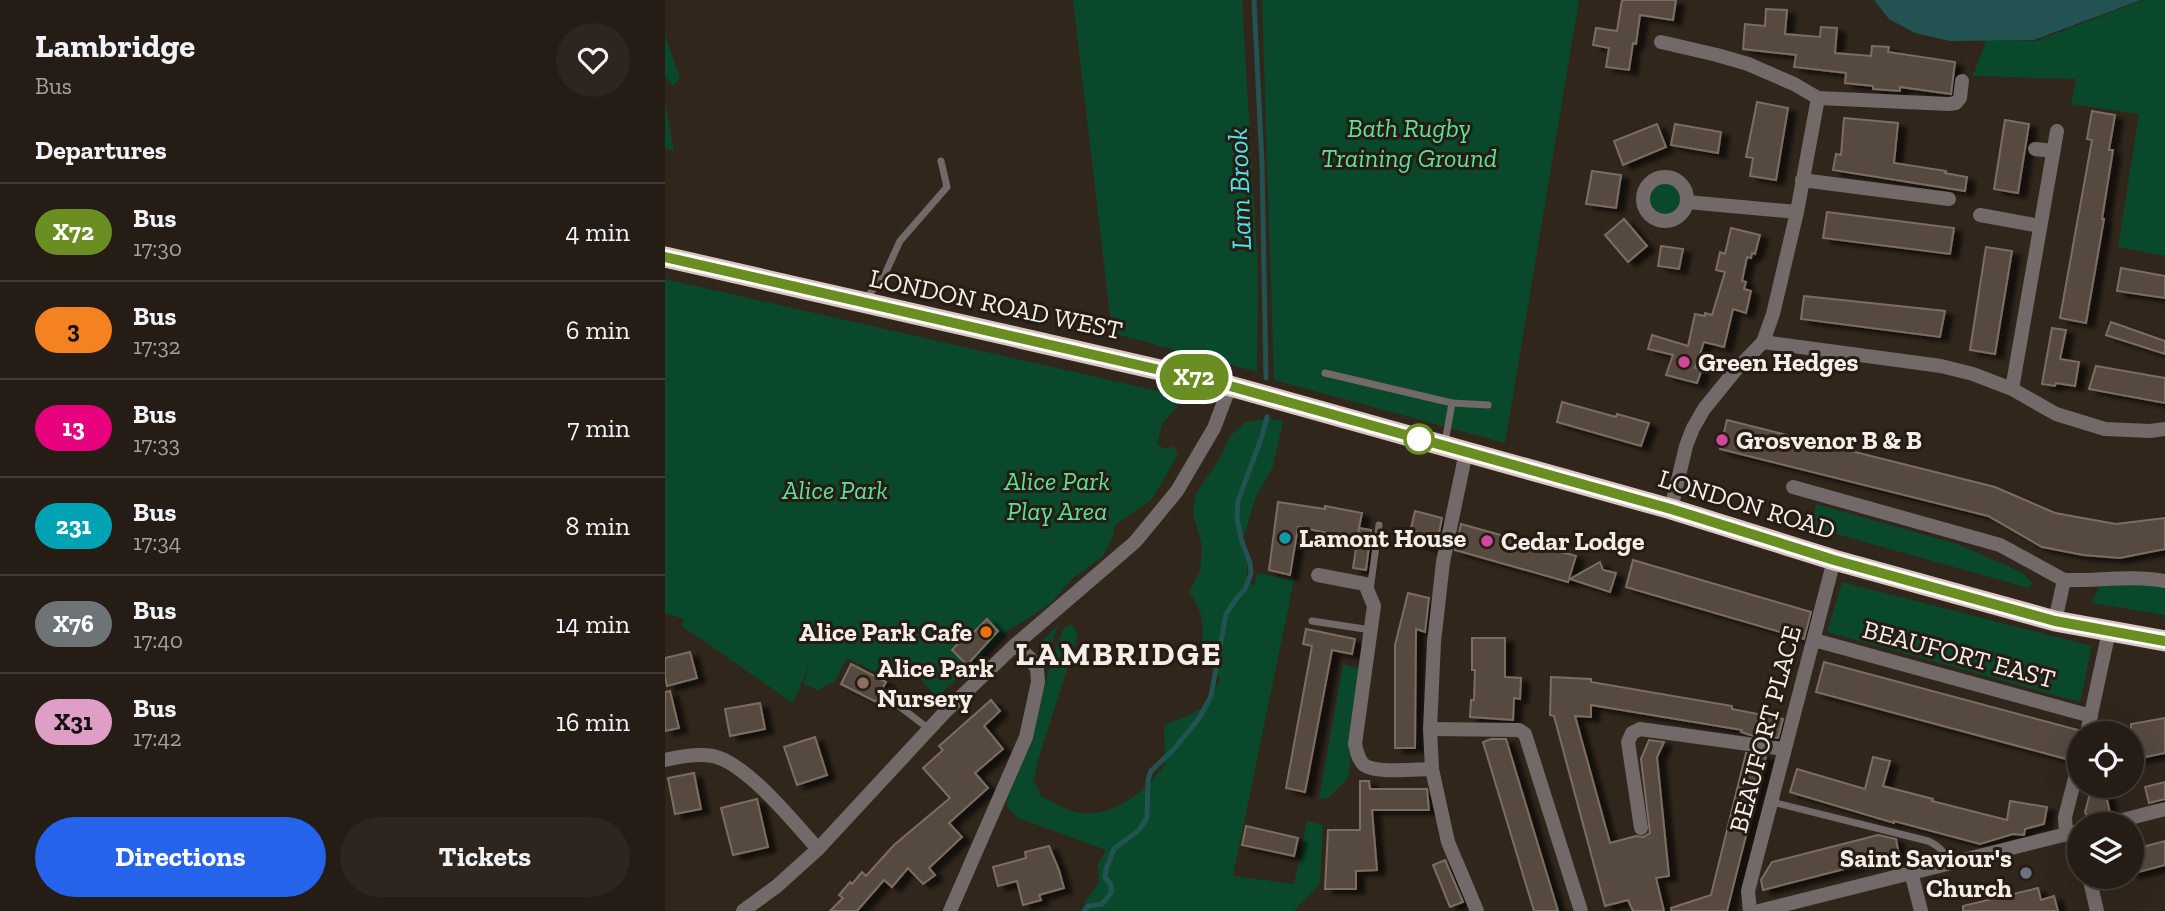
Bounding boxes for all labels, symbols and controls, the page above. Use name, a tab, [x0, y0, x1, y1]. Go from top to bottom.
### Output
button: heart	[556, 23, 630, 97]
text: Lambridge	[35, 26, 195, 65]
text: Bus	[35, 72, 72, 100]
park label: Bath Rugby Training Ground	[1321, 112, 1497, 174]
water label: Lam Brook	[1221, 127, 1258, 251]
text: Departures	[35, 134, 167, 166]
text: Bus	[133, 202, 176, 234]
text: 4 min	[565, 216, 630, 248]
text: X72	[53, 217, 94, 246]
text: 17:30	[133, 234, 182, 262]
street label: LONDON ROAD WEST	[867, 262, 1125, 346]
text: Bus	[133, 300, 176, 332]
text: 6 min	[566, 314, 630, 346]
text: 3	[67, 315, 80, 344]
text: 17:32	[133, 332, 181, 360]
place label: Green Hedges	[1698, 346, 1859, 378]
line badge: X72	[1154, 354, 1234, 400]
marker: Green Hedges	[1676, 354, 1692, 370]
text: X72	[1174, 362, 1214, 391]
text: Bus	[133, 398, 176, 430]
text: 7 min	[567, 412, 630, 444]
text: 13	[62, 413, 85, 442]
unlabelled marker	[1404, 424, 1434, 454]
place label: Grosvenor B & B	[1736, 424, 1922, 456]
text: 17:33	[133, 430, 180, 458]
marker: Grosvenor B & B	[1714, 432, 1730, 448]
street label: LONDON ROAD	[1655, 462, 1839, 546]
park label: Alice Park Play Area	[1003, 465, 1110, 527]
park label: Alice Park	[781, 474, 888, 506]
text: Bus	[133, 496, 176, 528]
text: 8 min	[565, 510, 630, 542]
text: 231	[56, 511, 91, 540]
place label: Lamont House	[1299, 522, 1467, 554]
place label: Cedar Lodge	[1501, 525, 1645, 557]
text: 17:34	[133, 528, 181, 556]
marker: Lamont House	[1277, 530, 1293, 546]
marker: Cedar Lodge	[1479, 533, 1495, 549]
text: Bus	[133, 594, 176, 626]
text: 14 min	[555, 608, 630, 640]
text: X76	[53, 609, 94, 638]
street label: BEAUFORT EAST	[1859, 613, 2059, 695]
place label: Alice Park Cafe	[799, 616, 972, 648]
street label: BEAUFORT PLACE	[1722, 622, 1808, 836]
marker: Alice Park Cafe	[978, 624, 994, 640]
text: 17:40	[133, 626, 183, 654]
district label: LAMBRIDGE	[1015, 634, 1223, 673]
place label: Alice Park Nursery	[877, 652, 995, 714]
marker: Alice Park Nursery	[855, 675, 871, 691]
text: Bus	[133, 692, 176, 724]
text: 16 min	[556, 706, 630, 738]
text: X31	[54, 707, 93, 736]
map controls	[2067, 721, 2144, 889]
button: locate	[2067, 721, 2144, 798]
text: 17:42	[133, 724, 182, 752]
button: layers	[2067, 812, 2144, 889]
button: Directions	[35, 817, 326, 897]
button: Tickets	[340, 817, 630, 897]
place label: Saint Saviour's Church	[1840, 842, 2012, 904]
marker: Saint Saviour's Church	[2018, 865, 2034, 881]

